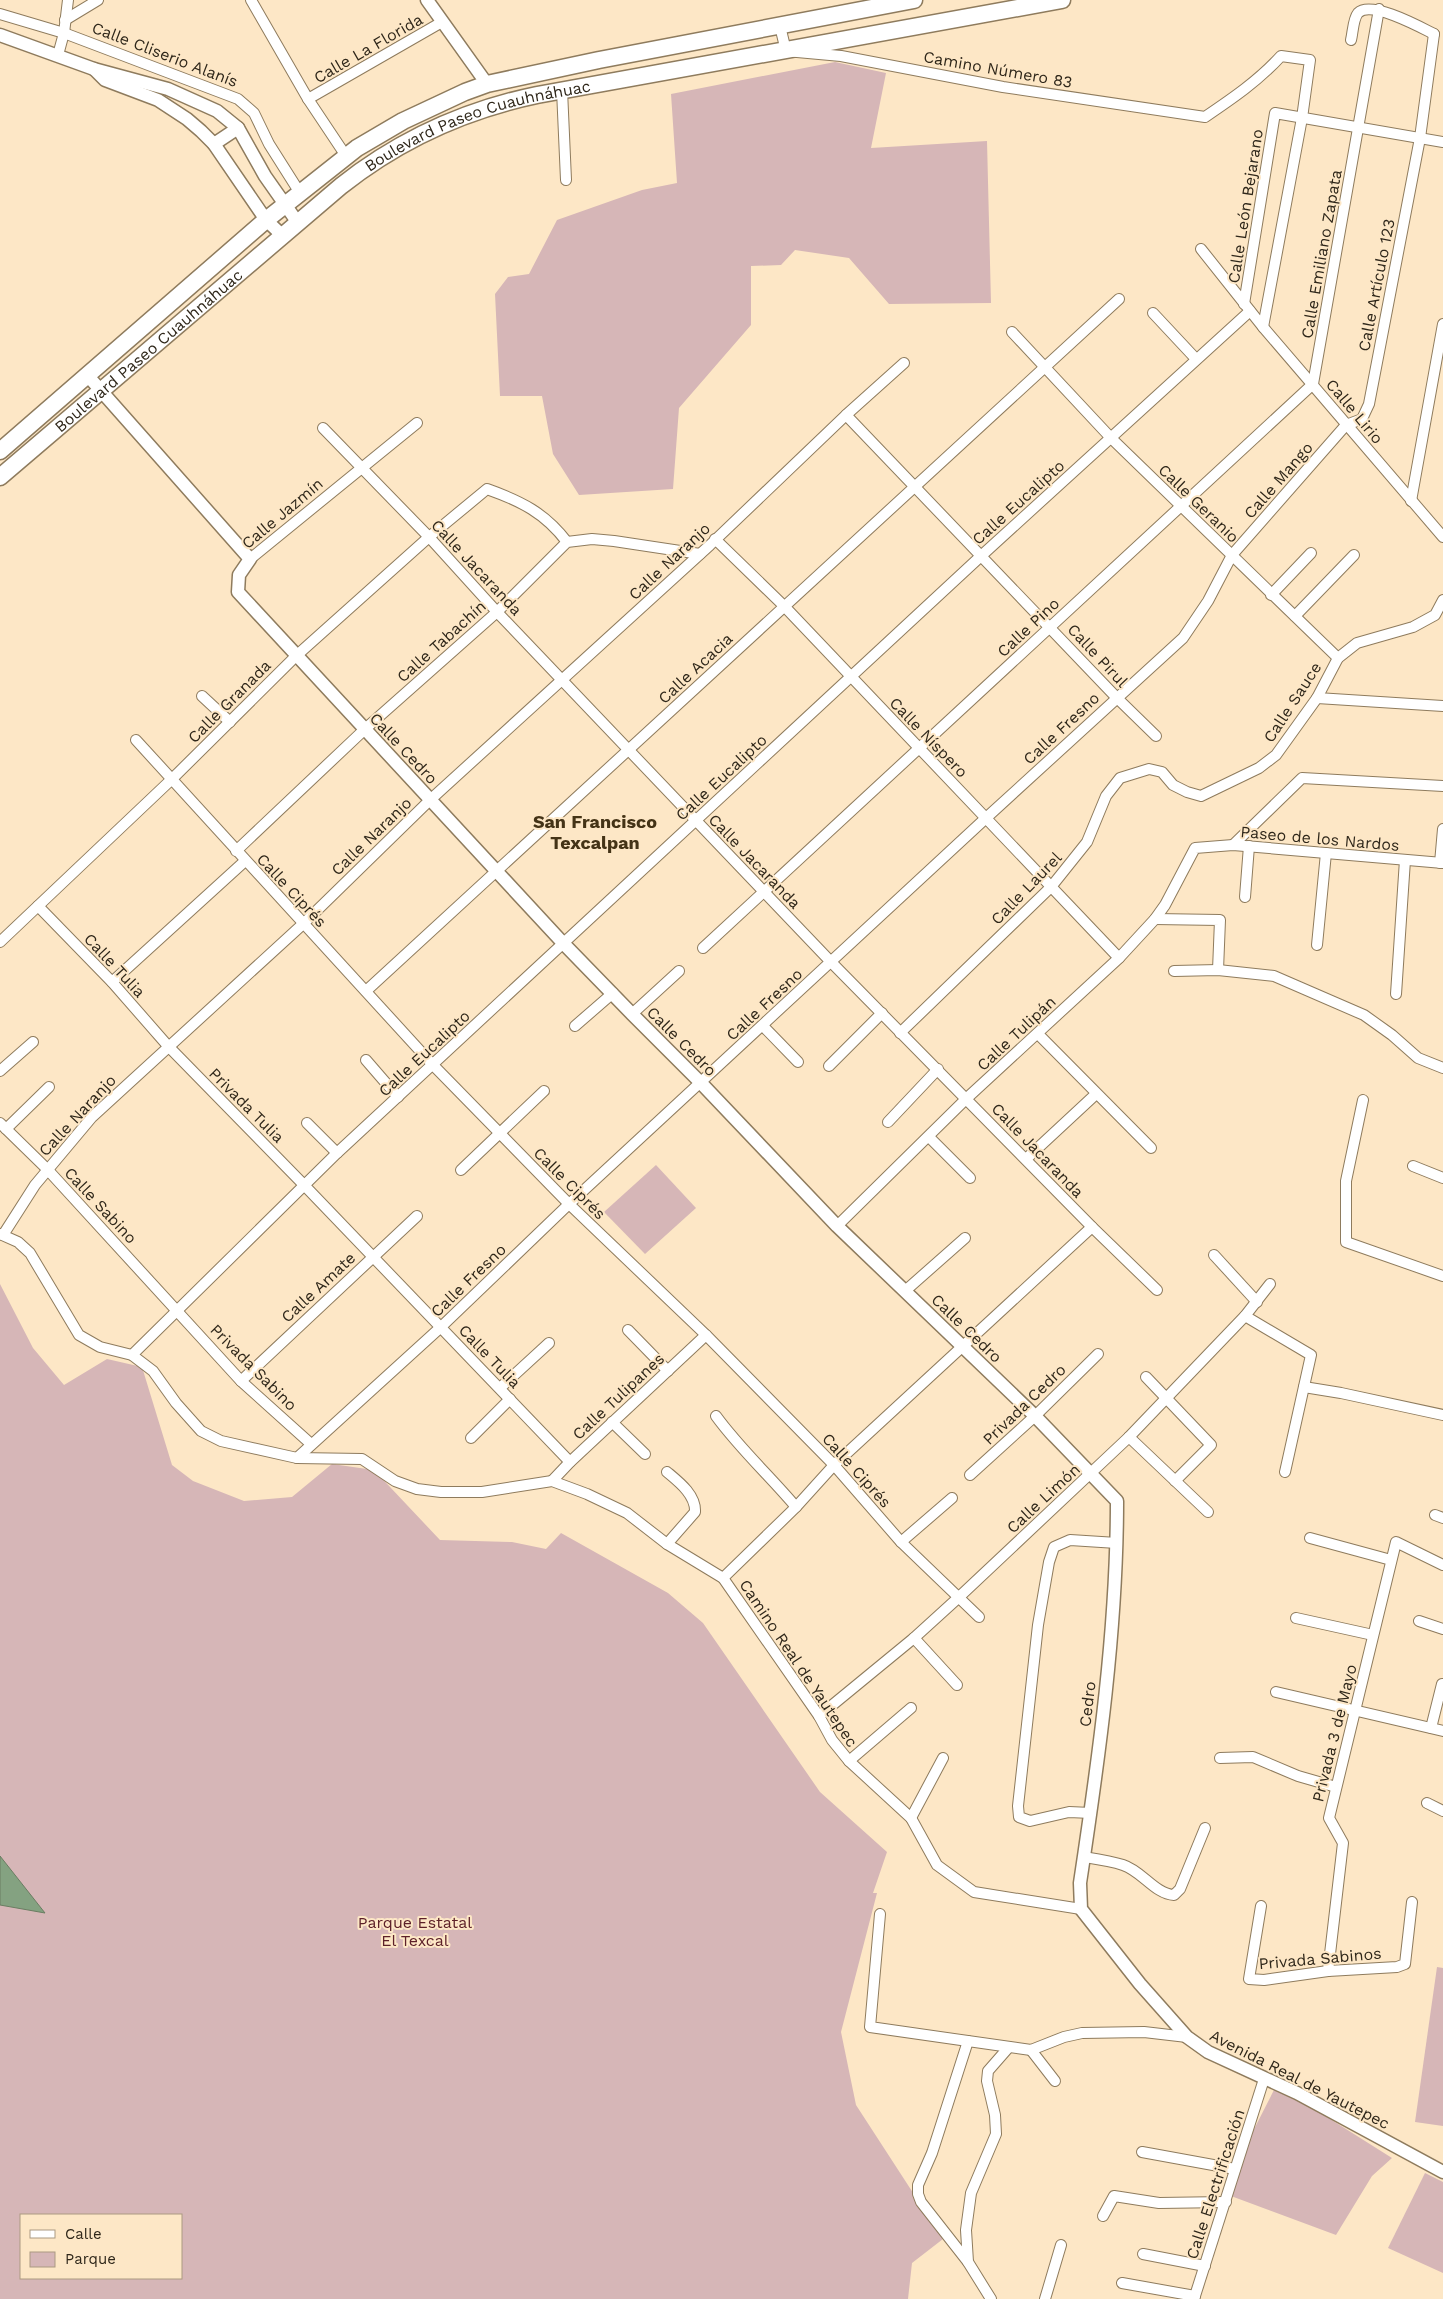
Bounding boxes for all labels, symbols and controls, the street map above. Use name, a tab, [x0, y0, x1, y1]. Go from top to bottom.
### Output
street label: Calle La Florida	[311, 10, 426, 87]
street label: Calle Cliserio Alanís	[89, 18, 240, 91]
street label: Camino Número 83	[922, 47, 1074, 92]
street label: Boulevard Paseo Cuauhnáhuac	[361, 77, 592, 176]
street label: Calle León Bejarano	[1224, 128, 1267, 285]
street label: Calle Emiliano Zapata	[1297, 168, 1346, 340]
street label: Calle Artículo 123	[1354, 217, 1399, 353]
street label: Boulevard Paseo Cuauhnáhuac	[51, 265, 246, 436]
street label: Calle Lirio	[1322, 375, 1387, 448]
street label: Calle Mango	[1240, 438, 1317, 522]
street label: Calle Eucalipto	[968, 456, 1068, 549]
street label: Calle Geranio	[1154, 460, 1243, 546]
street label: Calle Jazmín	[238, 474, 327, 553]
street label: Calle Jacaranda	[427, 515, 526, 619]
street label: Calle Naranjo	[625, 519, 714, 604]
street label: Calle Pino	[993, 594, 1063, 661]
street label: Calle Tabachín	[393, 596, 490, 686]
street label: Calle Pirul	[1063, 620, 1132, 691]
street label: Calle Acacia	[654, 629, 736, 708]
street label: Calle Granada	[184, 656, 275, 747]
street label: Calle Sauce	[1259, 659, 1325, 746]
street label: Calle Fresno	[1019, 688, 1103, 768]
street label: Calle Níspero	[886, 693, 972, 781]
street label: Calle Cedro	[366, 709, 441, 788]
street label: Calle Eucalipto	[672, 730, 771, 824]
street label: Calle Naranjo	[327, 793, 415, 879]
street label: Calle Jacaranda	[705, 810, 805, 913]
district label: San Francisco Texcalpan	[533, 811, 657, 853]
street label: Paseo de los Nardos	[1240, 822, 1400, 855]
street label: Calle Laurel	[987, 848, 1066, 929]
street label: Calle Ciprés	[253, 850, 331, 931]
street label: Calle Tulia	[80, 929, 149, 1001]
street label: Calle Fresno	[722, 964, 806, 1044]
street label: Calle Tulipán	[973, 992, 1060, 1075]
street label: Calle Cedro	[643, 1003, 720, 1080]
street label: Calle Eucalipto	[375, 1006, 474, 1100]
street label: Privada Tulia	[205, 1064, 288, 1147]
street label: Calle Naranjo	[35, 1071, 120, 1160]
street label: Calle Jacaranda	[988, 1099, 1088, 1202]
street label: Calle Ciprés	[530, 1144, 609, 1223]
street label: Calle Sabino	[60, 1163, 141, 1247]
street label: Calle Fresno	[427, 1240, 510, 1321]
street label: Calle Amate	[277, 1248, 359, 1326]
street label: Calle Cedro	[927, 1290, 1006, 1367]
street label: Privada Sabino	[206, 1320, 301, 1415]
street label: Calle Tulia	[455, 1321, 525, 1392]
street label: Calle Tulipanes	[569, 1349, 668, 1444]
street label: Privada Cedro	[979, 1360, 1070, 1449]
street label: Calle Ciprés	[818, 1429, 895, 1512]
street label: Calle Limón	[1003, 1460, 1084, 1537]
street label: Camino Real de Yautepec	[735, 1576, 862, 1751]
street label: Privada 3 de Mayo	[1308, 1662, 1361, 1804]
street label: Cedro	[1075, 1680, 1100, 1728]
park label: Parque Estatal El Texcal	[358, 1913, 472, 1950]
street label: Privada Sabinos	[1258, 1944, 1382, 1973]
street label: Avenida Real de Yautepec	[1207, 2026, 1393, 2133]
street label: Calle Electrificación	[1182, 2107, 1249, 2262]
legend	[20, 2214, 182, 2279]
text: Calle	[65, 2225, 102, 2243]
text: Parque	[65, 2250, 116, 2268]

